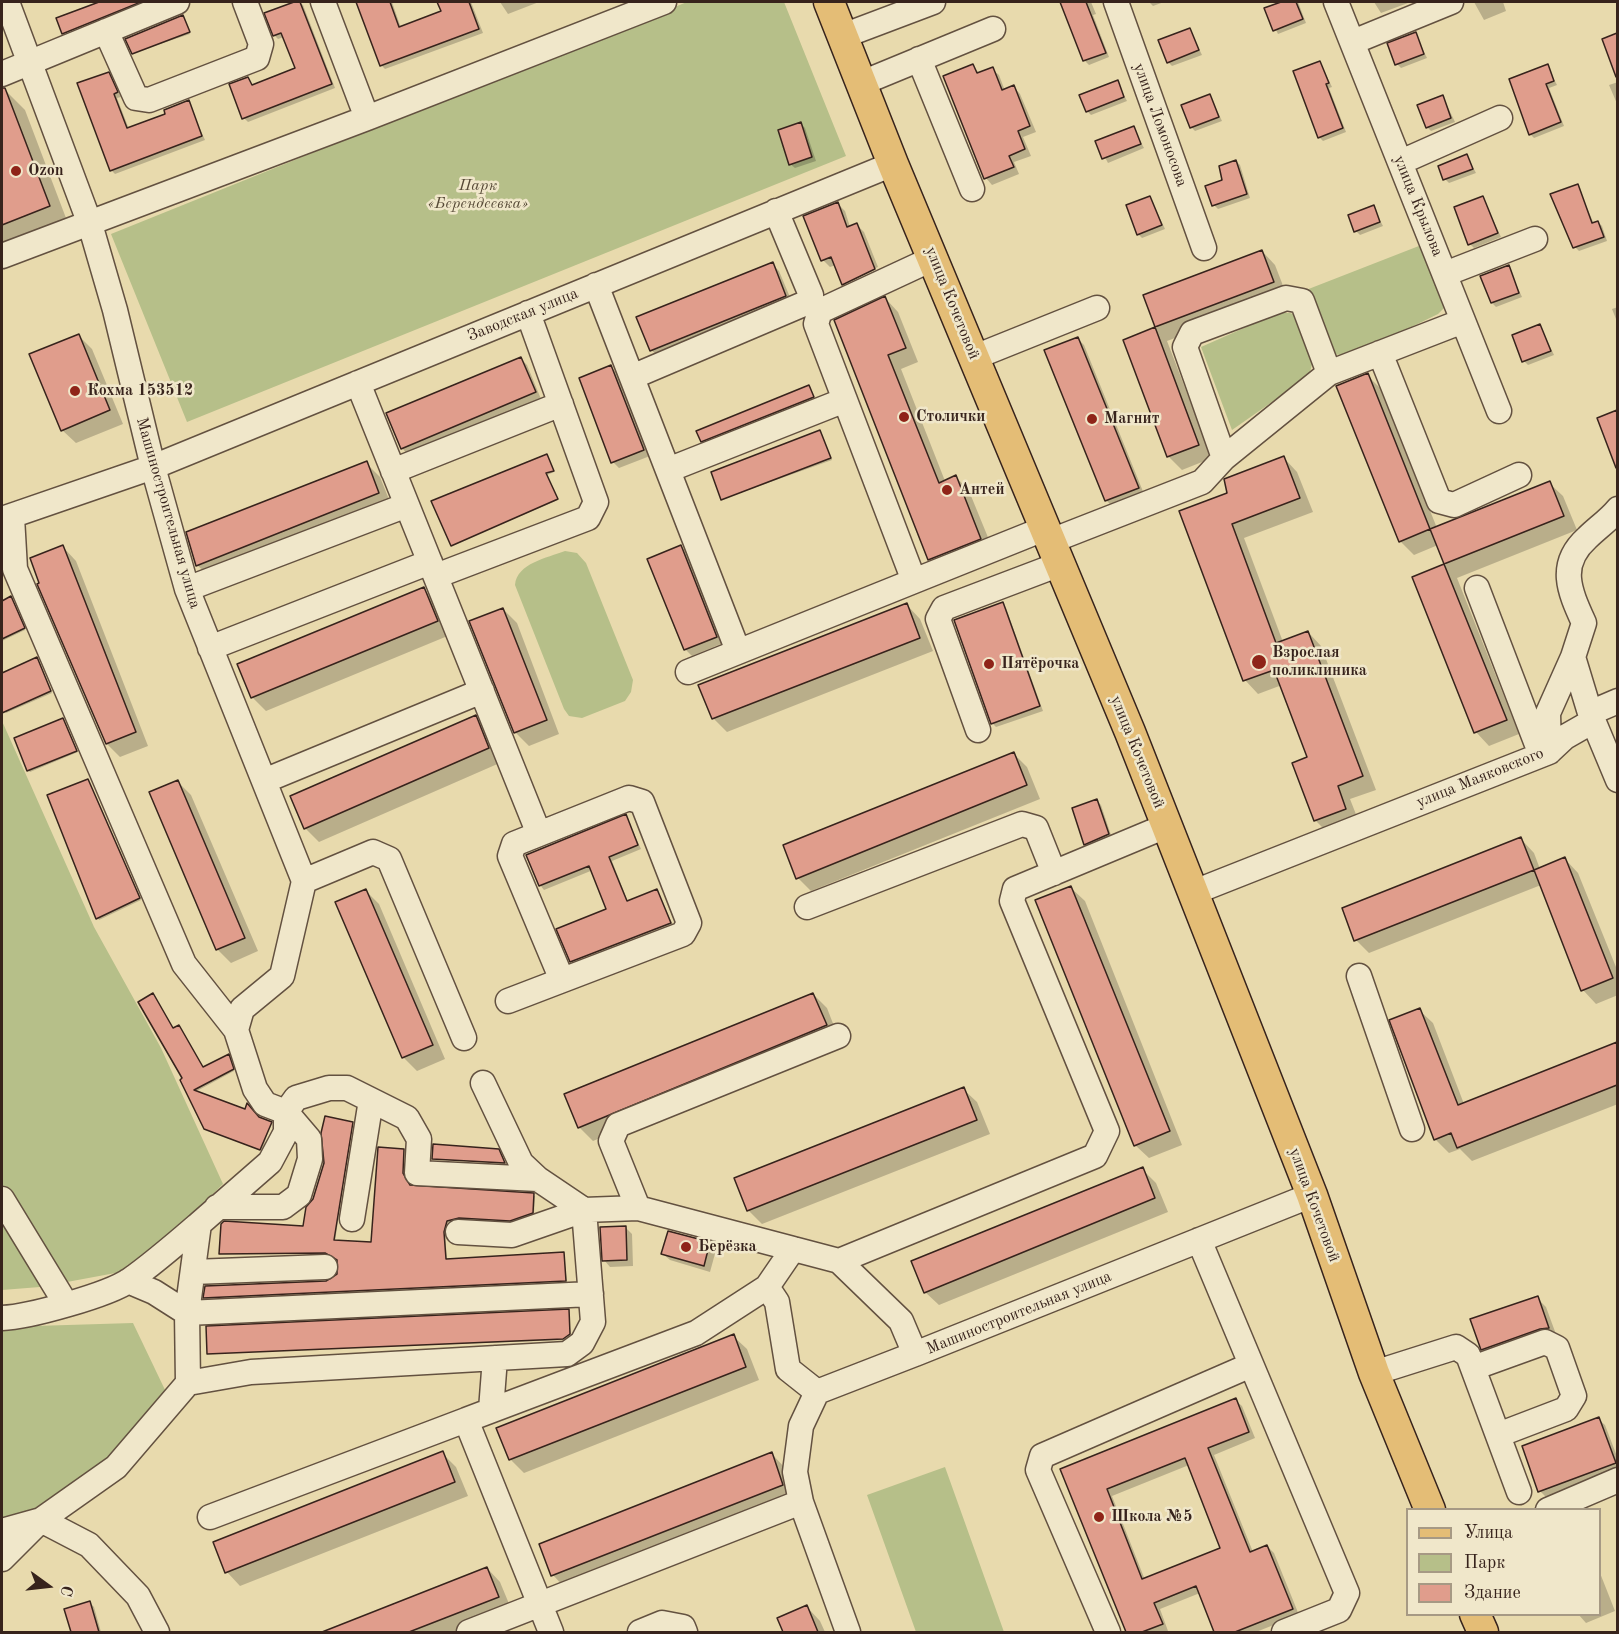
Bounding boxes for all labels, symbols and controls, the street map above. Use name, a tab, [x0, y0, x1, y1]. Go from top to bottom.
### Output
street label: улица Ломоносова	[1129, 61, 1191, 189]
street label: улица Крылова	[1389, 153, 1447, 259]
place label: Ozon	[28, 161, 64, 181]
marker: Ozon	[9, 164, 23, 178]
park label: Парк «Берендеевка»	[428, 176, 528, 214]
street label: улица Кочетовой	[921, 244, 983, 362]
street label: Заводская улица	[465, 284, 581, 346]
place label: Кохма 153512	[87, 381, 193, 401]
marker: Кохма 153512	[68, 384, 82, 398]
place label: Столички	[916, 407, 985, 427]
place label: Магнит	[1104, 409, 1159, 429]
marker: Столички	[897, 410, 911, 424]
marker: Магнит	[1085, 412, 1099, 426]
street label: Машиностроительная улица	[131, 415, 205, 611]
place label: Антей	[959, 480, 1005, 500]
marker: Антей	[940, 483, 954, 497]
place label: Взрослая поликлиника	[1272, 643, 1367, 681]
marker: Взрослая поликлиника	[1250, 653, 1268, 671]
place label: Пятёрочка	[1001, 654, 1079, 674]
marker: Пятёрочка	[982, 657, 996, 671]
street label: улица Кочетовой	[1106, 693, 1168, 811]
street label: улица Маяковского	[1413, 744, 1547, 812]
street label: улица Кочетовой	[1284, 1145, 1344, 1265]
place label: Берёзка	[698, 1237, 757, 1257]
marker: Берёзка	[679, 1240, 693, 1254]
street label: Машиностроительная улица	[924, 1267, 1114, 1359]
place label: Школа №5	[1111, 1507, 1192, 1527]
legend	[1406, 1508, 1601, 1616]
marker: Школа №5	[1092, 1510, 1106, 1524]
text: Улица	[1464, 1524, 1513, 1542]
text: Парк	[1464, 1554, 1505, 1572]
north arrow	[18, 1556, 78, 1616]
text: С	[56, 1583, 74, 1598]
text: Здание	[1464, 1584, 1521, 1602]

